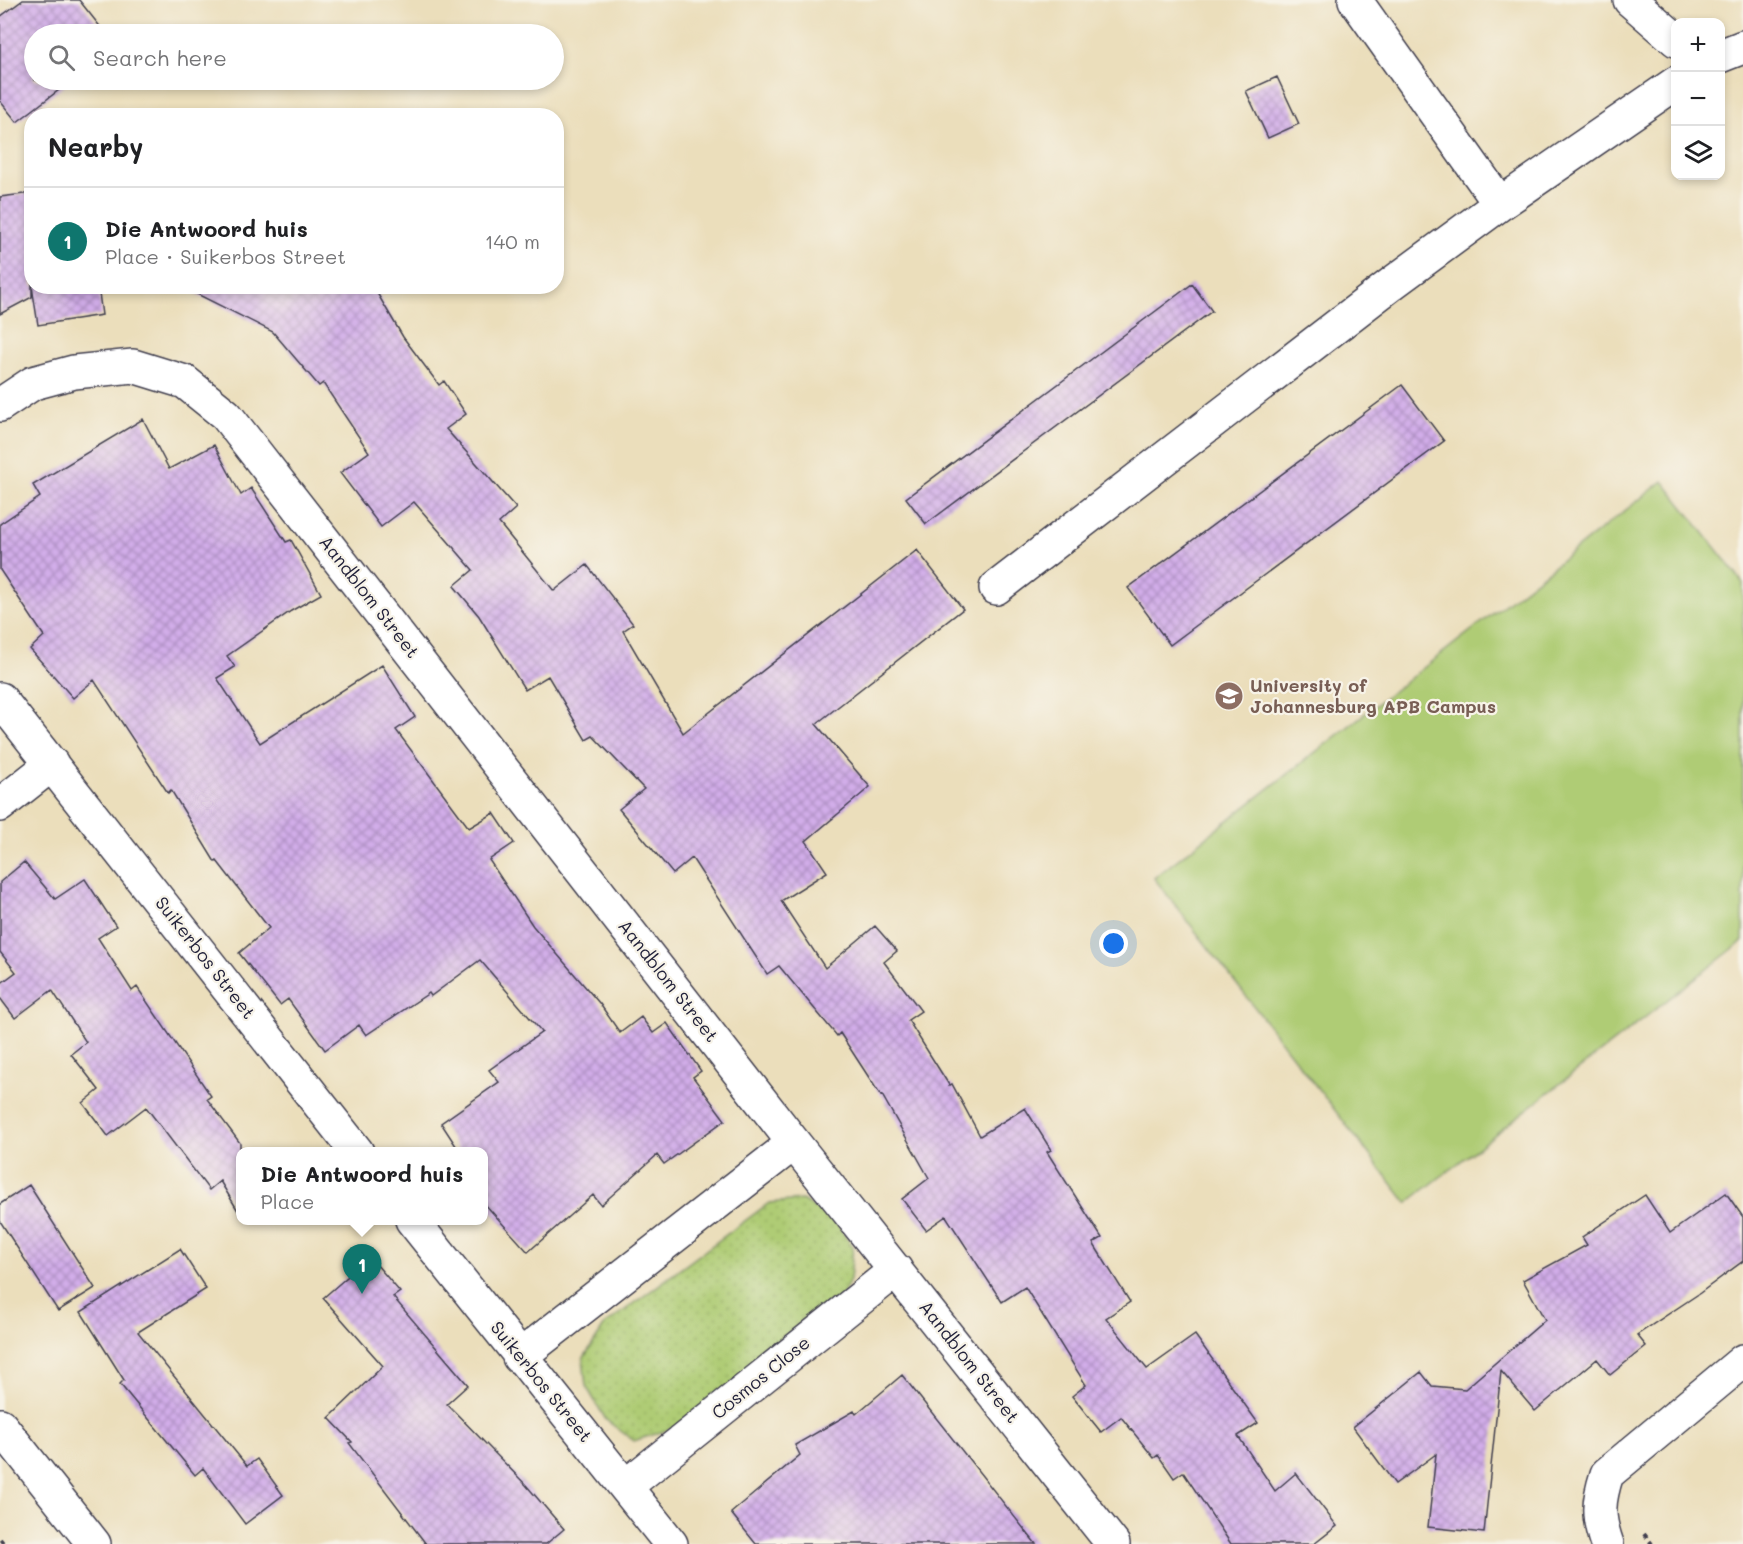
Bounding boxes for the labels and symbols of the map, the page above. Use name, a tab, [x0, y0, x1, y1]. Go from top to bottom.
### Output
street label: Aandblom Street	[314, 530, 425, 663]
place label: University of Johannesburg APB Campus	[1250, 673, 1496, 718]
school or university icon: University of Johannesburg APB Campus	[1213, 680, 1245, 712]
street label: Suikerbos Street	[150, 891, 261, 1024]
street label: Aandblom Street	[613, 914, 724, 1047]
your location	[1099, 929, 1128, 958]
pin: 1	[342, 1244, 382, 1294]
street label: Aandblom Street	[914, 1295, 1025, 1428]
street label: Suikerbos Street	[486, 1316, 598, 1447]
street label: Cosmos Close	[706, 1330, 814, 1424]

